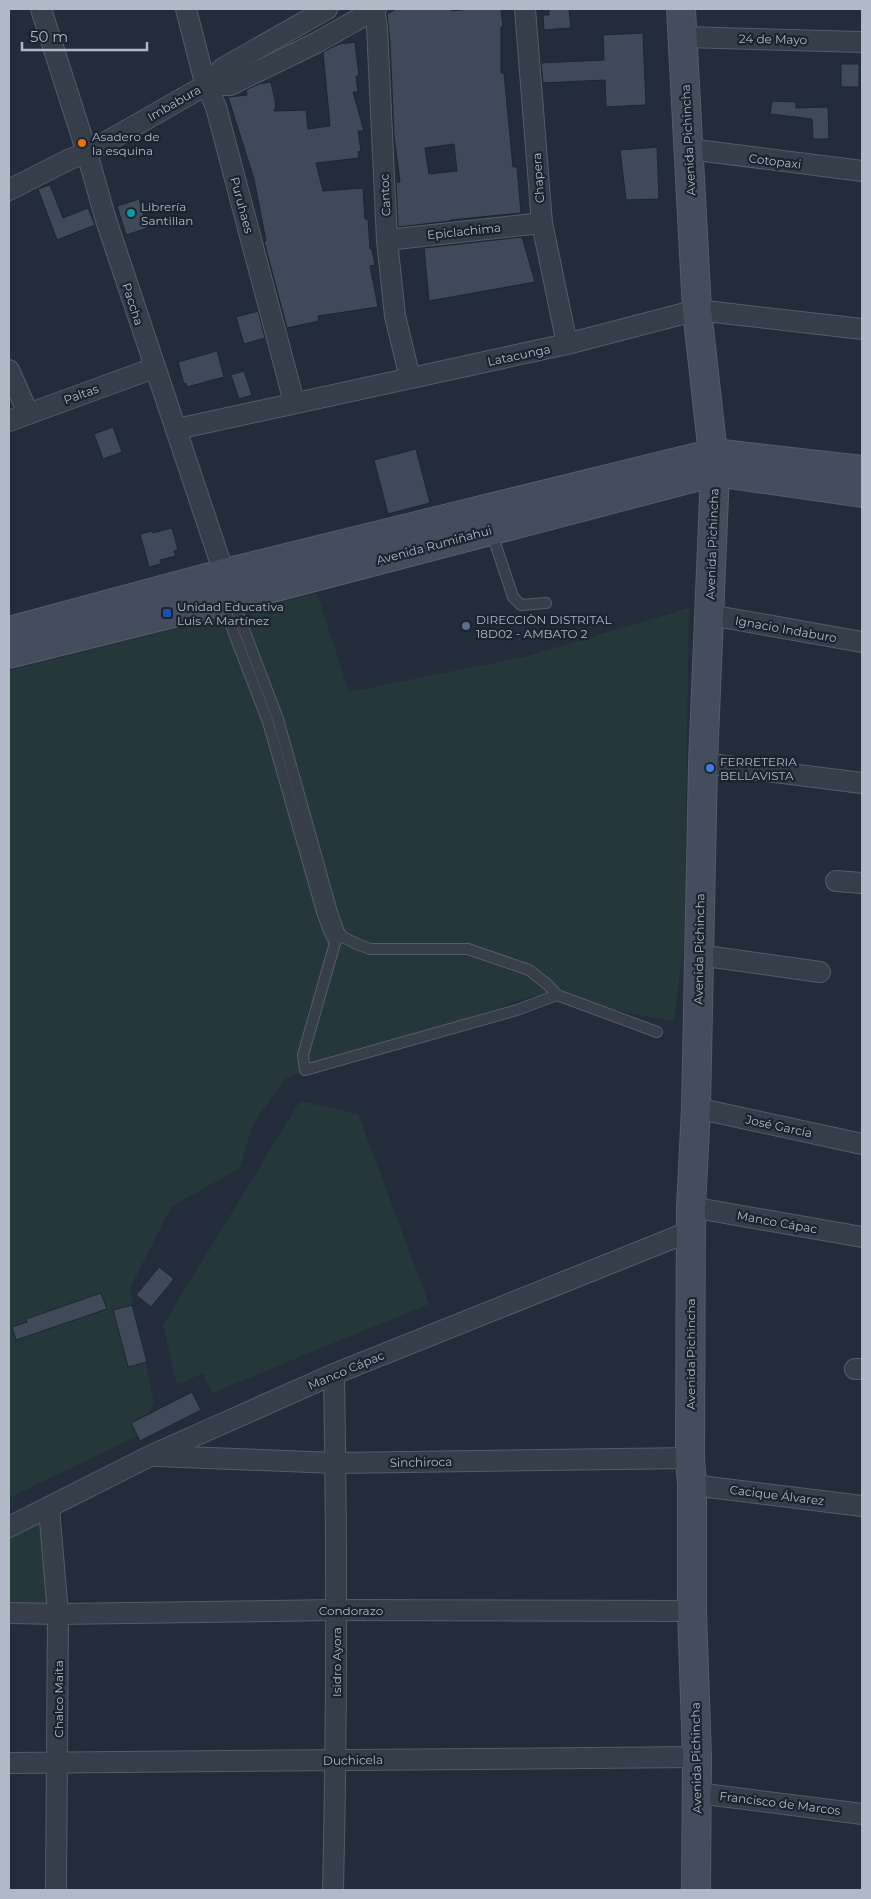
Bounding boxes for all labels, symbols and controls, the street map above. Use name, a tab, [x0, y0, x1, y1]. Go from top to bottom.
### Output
scale bar	[22, 20, 148, 52]
text: 50 m	[30, 27, 68, 46]
street label: 24 de Mayo	[739, 31, 807, 47]
street label: Imbabura	[145, 82, 203, 124]
street label: Avenida Pichincha	[678, 84, 698, 196]
place label: Asadero de la esquina	[92, 129, 160, 158]
marker: Asadero de la esquina	[76, 137, 88, 149]
street label: Cotopaxi	[748, 150, 802, 172]
street label: Chapera	[529, 152, 547, 204]
street label: Cantoc	[376, 173, 394, 217]
street label: Puruhaes	[227, 175, 257, 235]
place label: Librería Santillan	[141, 199, 193, 228]
marker: Librería Santillan	[125, 207, 137, 219]
street label: Epiclachima	[426, 220, 502, 242]
street label: Paccha	[119, 281, 147, 327]
street label: Latacunga	[486, 341, 552, 369]
street label: Paltas	[61, 381, 101, 407]
street label: Avenida Pichincha	[703, 488, 721, 600]
street label: Avenida Rumiñahui	[375, 522, 493, 568]
place label: Unidad Educativa Luis A Martínez	[177, 599, 284, 628]
marker: Unidad Educativa Luis A Martínez	[161, 607, 173, 619]
place label: DIRECCIÒN DISTRITAL 18D02 - AMBATO 2	[476, 612, 612, 641]
street label: Ignacio Indaburo	[734, 613, 838, 645]
marker: DIRECCIÒN DISTRITAL 18D02 - AMBATO 2	[460, 620, 472, 632]
place label: FERRETERIA BELLAVISTA	[720, 754, 797, 783]
marker: FERRETERIA BELLAVISTA	[704, 762, 716, 774]
street label: Avenida Pichincha	[691, 893, 707, 1005]
street label: José García	[743, 1111, 814, 1140]
street label: Manco Cápac	[736, 1208, 819, 1236]
street label: Avenida Pichincha	[683, 1298, 698, 1410]
street label: Manco Cápac	[306, 1347, 387, 1393]
street label: Sinchiroca	[389, 1454, 453, 1470]
street label: Cacique Álvarez	[729, 1482, 825, 1508]
street label: Condorazo	[319, 1603, 383, 1618]
street label: Isidro Ayora	[329, 1627, 344, 1697]
street label: Chalco Maita	[51, 1660, 66, 1738]
street label: Avenida Pichincha	[688, 1702, 704, 1814]
street label: Duchicela	[323, 1752, 383, 1768]
street label: Francisco de Marcos	[719, 1788, 842, 1818]

